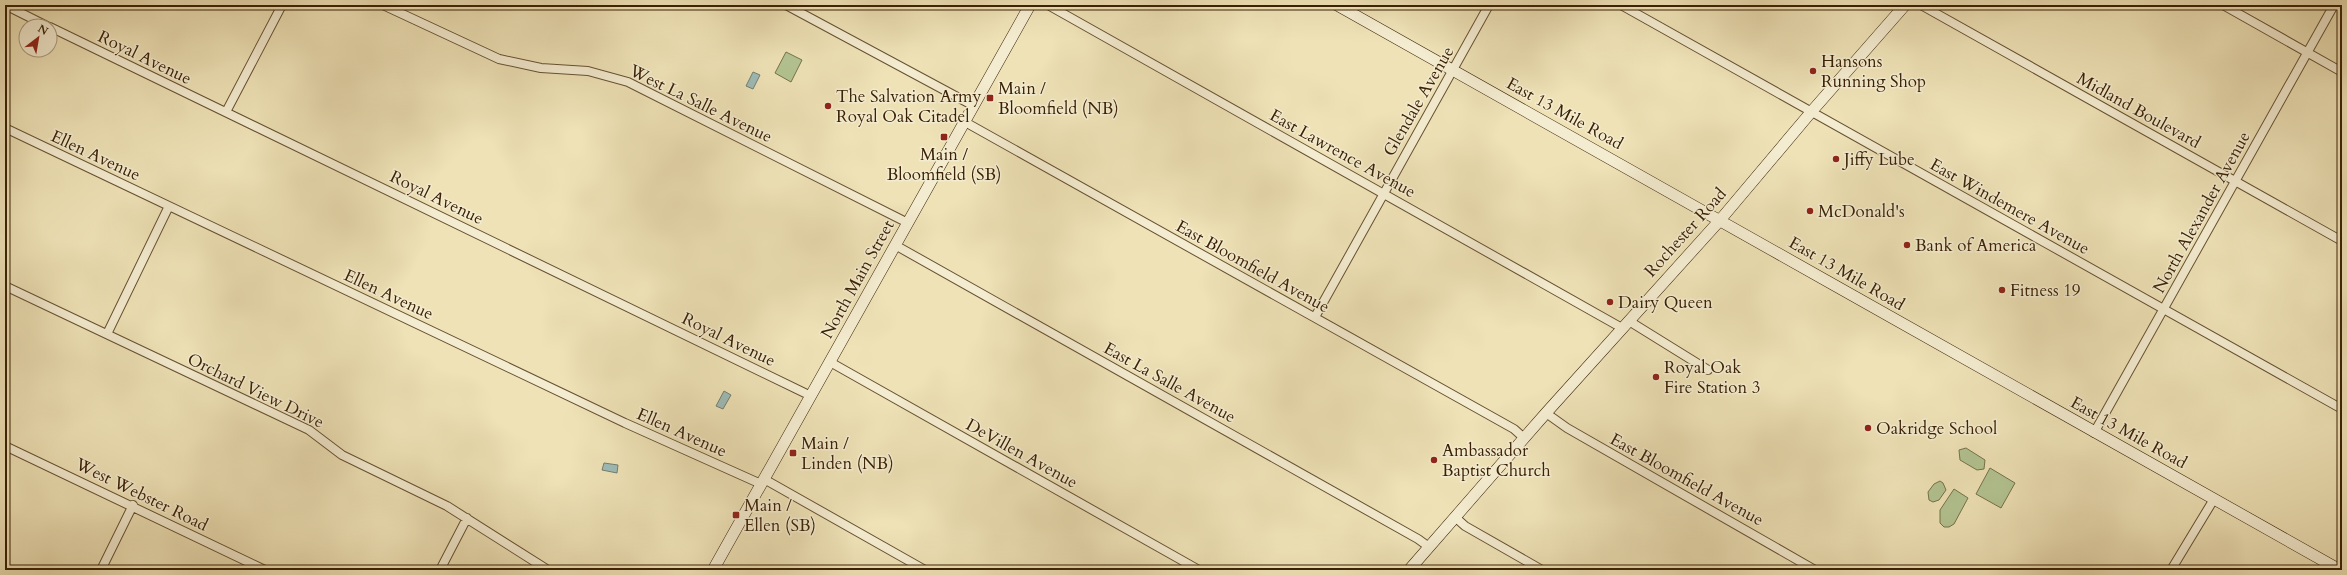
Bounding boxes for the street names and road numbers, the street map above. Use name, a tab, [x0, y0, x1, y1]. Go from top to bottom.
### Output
street label: Royal Avenue	[94, 25, 195, 90]
street label: Glendale Avenue	[1378, 42, 1459, 160]
street label: West La Salle Avenue	[625, 58, 776, 148]
street label: Midland Boulevard	[2073, 67, 2205, 154]
street label: East 13 Mile Road	[1502, 72, 1627, 155]
street label: East Lawrence Avenue	[1266, 104, 1420, 203]
street label: Ellen Avenue	[47, 125, 144, 186]
street label: North Alexander Avenue	[2147, 127, 2255, 297]
street label: East Windemere Avenue	[1926, 153, 2094, 260]
street label: Royal Avenue	[386, 165, 487, 230]
street label: Rochester Road	[1639, 183, 1732, 282]
street label: North Main Street	[815, 215, 900, 343]
street label: East Bloomfield Avenue	[1172, 215, 1334, 318]
street label: East 13 Mile Road	[1785, 231, 1909, 316]
street label: Ellen Avenue	[340, 264, 437, 325]
street label: Royal Avenue	[678, 307, 779, 372]
street label: East La Salle Avenue	[1100, 337, 1240, 428]
street label: Orchard View Drive	[184, 347, 328, 434]
street label: East 13 Mile Road	[2066, 391, 2191, 474]
street label: Ellen Avenue	[633, 402, 730, 463]
street label: DeVillen Avenue	[962, 413, 1082, 494]
street label: East Bloomfield Avenue	[1606, 428, 1768, 531]
street label: West Webster Road	[71, 452, 212, 536]

